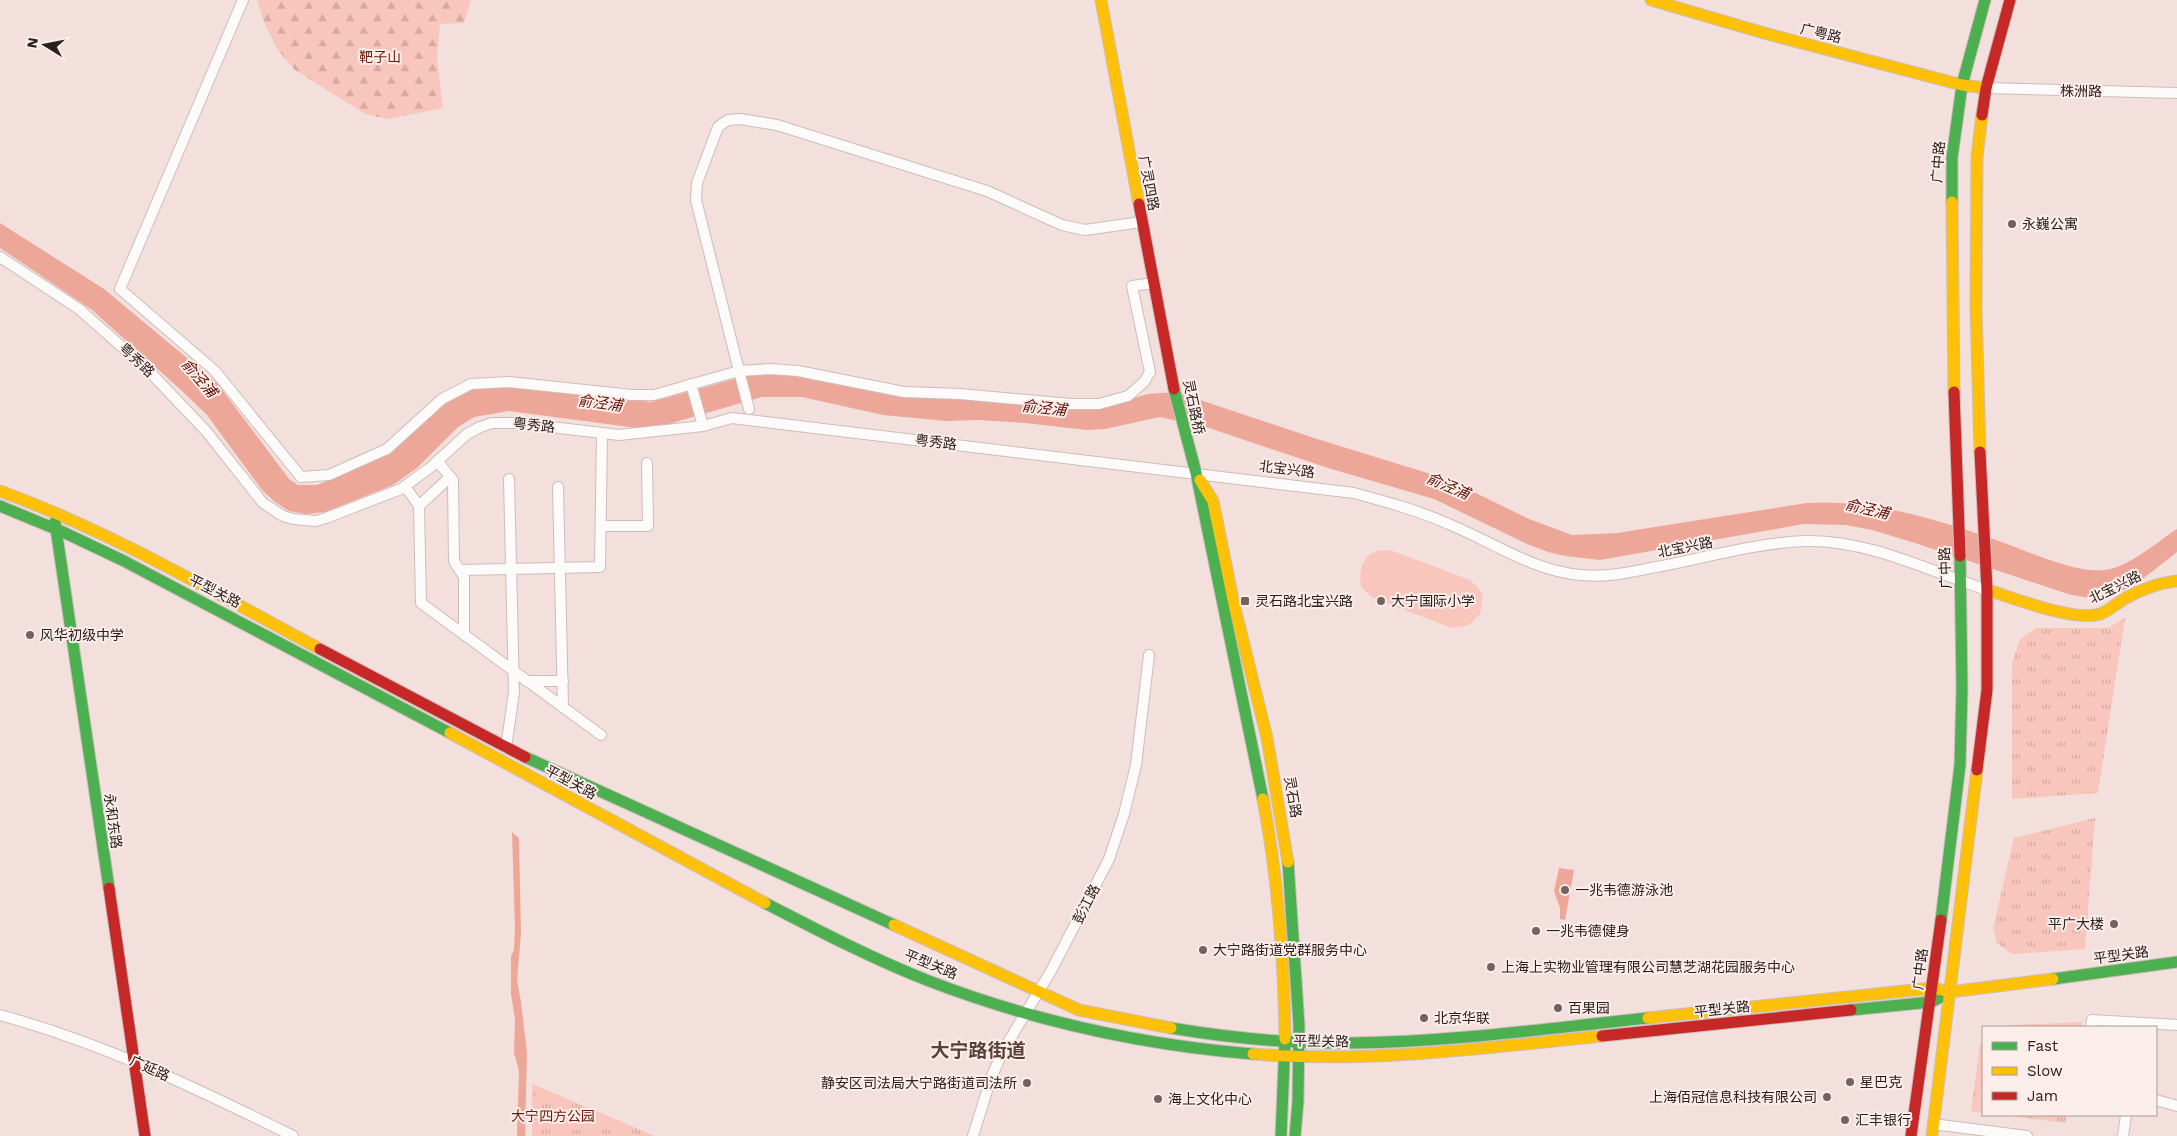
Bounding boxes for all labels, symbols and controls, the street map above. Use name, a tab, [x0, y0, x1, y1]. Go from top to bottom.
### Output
north arrow	[20, 20, 70, 70]
street label: 广粤路	[1799, 20, 1843, 46]
text: N	[23, 36, 41, 49]
park label: 靶子山	[359, 49, 401, 65]
street label: 株洲路	[2060, 83, 2102, 99]
street label: 广中路	[1929, 140, 1947, 184]
street label: 广灵四路	[1136, 154, 1162, 212]
place label: 永巍公寓	[2022, 216, 2078, 232]
marker: 永巍公寓	[2006, 218, 2018, 230]
street label: 粤秀路	[116, 340, 158, 380]
water label: 俞泾浦	[177, 355, 222, 402]
street label: 灵石路桥	[1180, 378, 1208, 436]
water label: 俞泾浦	[577, 391, 625, 415]
water label: 俞泾浦	[1021, 397, 1069, 420]
street label: 粤秀路	[512, 415, 556, 435]
street label: 粤秀路	[914, 432, 958, 452]
street label: 北宝兴路	[1258, 458, 1316, 480]
water label: 俞泾浦	[1424, 469, 1474, 504]
water label: 俞泾浦	[1843, 495, 1893, 523]
street label: 北宝兴路	[1656, 534, 1714, 560]
street label: 广中路	[1936, 547, 1954, 589]
street label: 北宝兴路	[2086, 568, 2144, 606]
street label: 平型关路	[186, 571, 244, 611]
place label: 灵石路北宝兴路	[1255, 593, 1353, 609]
place label: 大宁国际小学	[1391, 593, 1475, 609]
marker: 灵石路北宝兴路	[1239, 595, 1251, 607]
marker: 大宁国际小学	[1375, 595, 1387, 607]
place label: 风华初级中学	[40, 627, 124, 643]
marker: 风华初级中学	[24, 629, 36, 641]
street label: 平型关路	[543, 762, 599, 802]
street label: 灵石路	[1281, 775, 1305, 819]
street label: 永和东路	[101, 792, 125, 850]
street label: 彭江路	[1069, 882, 1103, 926]
place label: 一兆韦德游泳池	[1575, 882, 1673, 898]
marker: 一兆韦德游泳池	[1559, 884, 1571, 896]
place label: 平广大楼	[2048, 916, 2104, 932]
marker: 平广大楼	[2108, 918, 2120, 930]
place label: 一兆韦德健身	[1546, 923, 1630, 939]
marker: 一兆韦德健身	[1530, 925, 1542, 937]
place label: 大宁路街道党群服务中心	[1213, 942, 1367, 958]
street label: 平型关路	[2092, 943, 2150, 967]
marker: 大宁路街道党群服务中心	[1197, 944, 1209, 956]
street label: 平型关路	[902, 946, 960, 982]
street label: 广中路	[1910, 947, 1930, 991]
place label: 上海上实物业管理有限公司慧芝湖花园服务中心	[1501, 959, 1795, 975]
marker: 上海上实物业管理有限公司慧芝湖花园服务中心	[1485, 961, 1497, 973]
street label: 平型关路	[1693, 998, 1751, 1020]
place label: 百果园	[1568, 1000, 1610, 1016]
marker: 百果园	[1552, 1002, 1564, 1014]
place label: 北京华联	[1434, 1010, 1490, 1026]
marker: 北京华联	[1418, 1012, 1430, 1024]
legend	[1982, 1026, 2157, 1116]
street label: 平型关路	[1293, 1033, 1349, 1049]
text: Fast	[2027, 1037, 2059, 1055]
district label: 大宁路街道	[930, 1039, 1026, 1062]
street label: 广延路	[128, 1052, 172, 1084]
text: Slow	[2027, 1062, 2063, 1080]
place label: 星巴克	[1860, 1074, 1902, 1090]
place label: 静安区司法局大宁路街道司法所	[821, 1075, 1017, 1091]
marker: 星巴克	[1844, 1076, 1856, 1088]
marker: 静安区司法局大宁路街道司法所	[1021, 1077, 1033, 1089]
text: Jam	[2027, 1087, 2058, 1105]
place label: 上海佰冠信息科技有限公司	[1649, 1089, 1817, 1105]
place label: 海上文化中心	[1168, 1091, 1252, 1107]
marker: 上海佰冠信息科技有限公司	[1821, 1091, 1833, 1103]
marker: 海上文化中心	[1152, 1093, 1164, 1105]
park label: 大宁四方公园	[511, 1108, 595, 1124]
place label: 汇丰银行	[1855, 1112, 1911, 1128]
marker: 汇丰银行	[1839, 1114, 1851, 1126]

